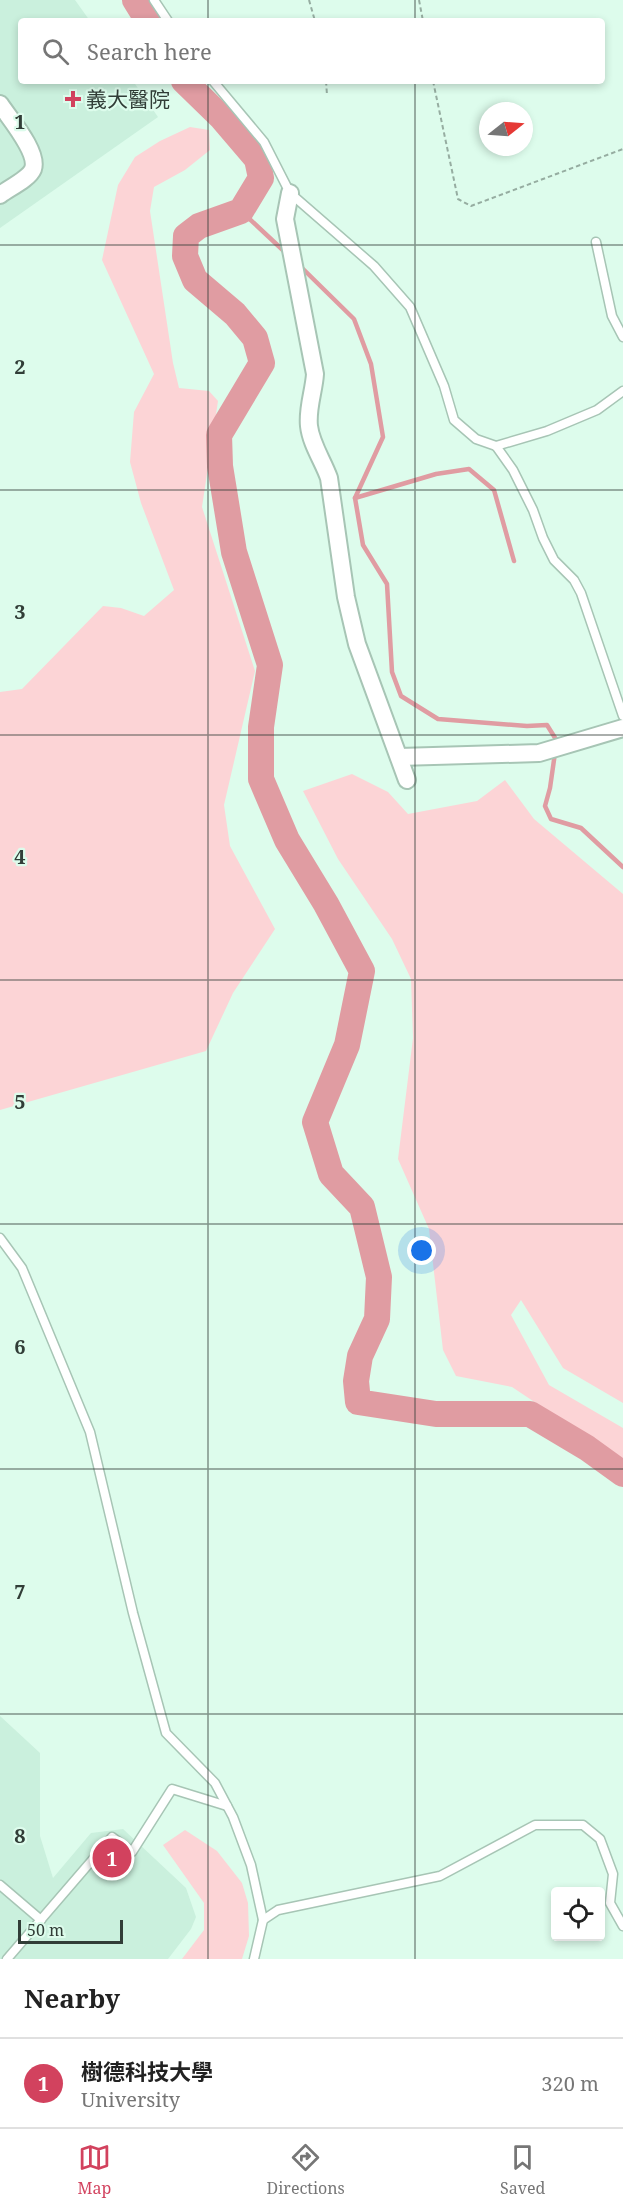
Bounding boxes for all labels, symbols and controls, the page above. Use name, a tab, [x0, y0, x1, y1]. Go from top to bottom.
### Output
search box	[18, 18, 605, 84]
icon: search	[39, 35, 72, 68]
text: Search here	[87, 36, 212, 66]
place label: 義大醫院	[86, 85, 170, 113]
marker: 義大醫院	[64, 90, 82, 108]
north arrow	[479, 102, 533, 156]
text: 1	[14, 108, 26, 135]
text: 2	[14, 353, 26, 380]
text: 3	[14, 598, 26, 625]
text: 4	[14, 843, 26, 870]
text: 5	[14, 1088, 26, 1115]
your location	[407, 1236, 436, 1265]
text: 6	[14, 1333, 26, 1360]
text: 7	[14, 1578, 26, 1605]
text: 8	[14, 1822, 26, 1849]
pin: 1	[92, 1836, 132, 1880]
map controls	[551, 1887, 605, 1941]
button: locate	[551, 1887, 605, 1941]
scale bar	[18, 1917, 123, 1944]
text: 50 m	[27, 1919, 64, 1941]
text: Nearby	[24, 1980, 120, 2016]
text: 樹德科技大學	[81, 2056, 213, 2086]
text: 1	[38, 2070, 49, 2097]
text: 320 m	[541, 2070, 599, 2097]
text: University	[81, 2086, 180, 2113]
tab: Map	[78, 2141, 111, 2199]
tab: Directions	[267, 2141, 345, 2199]
tab: Saved	[500, 2141, 545, 2199]

